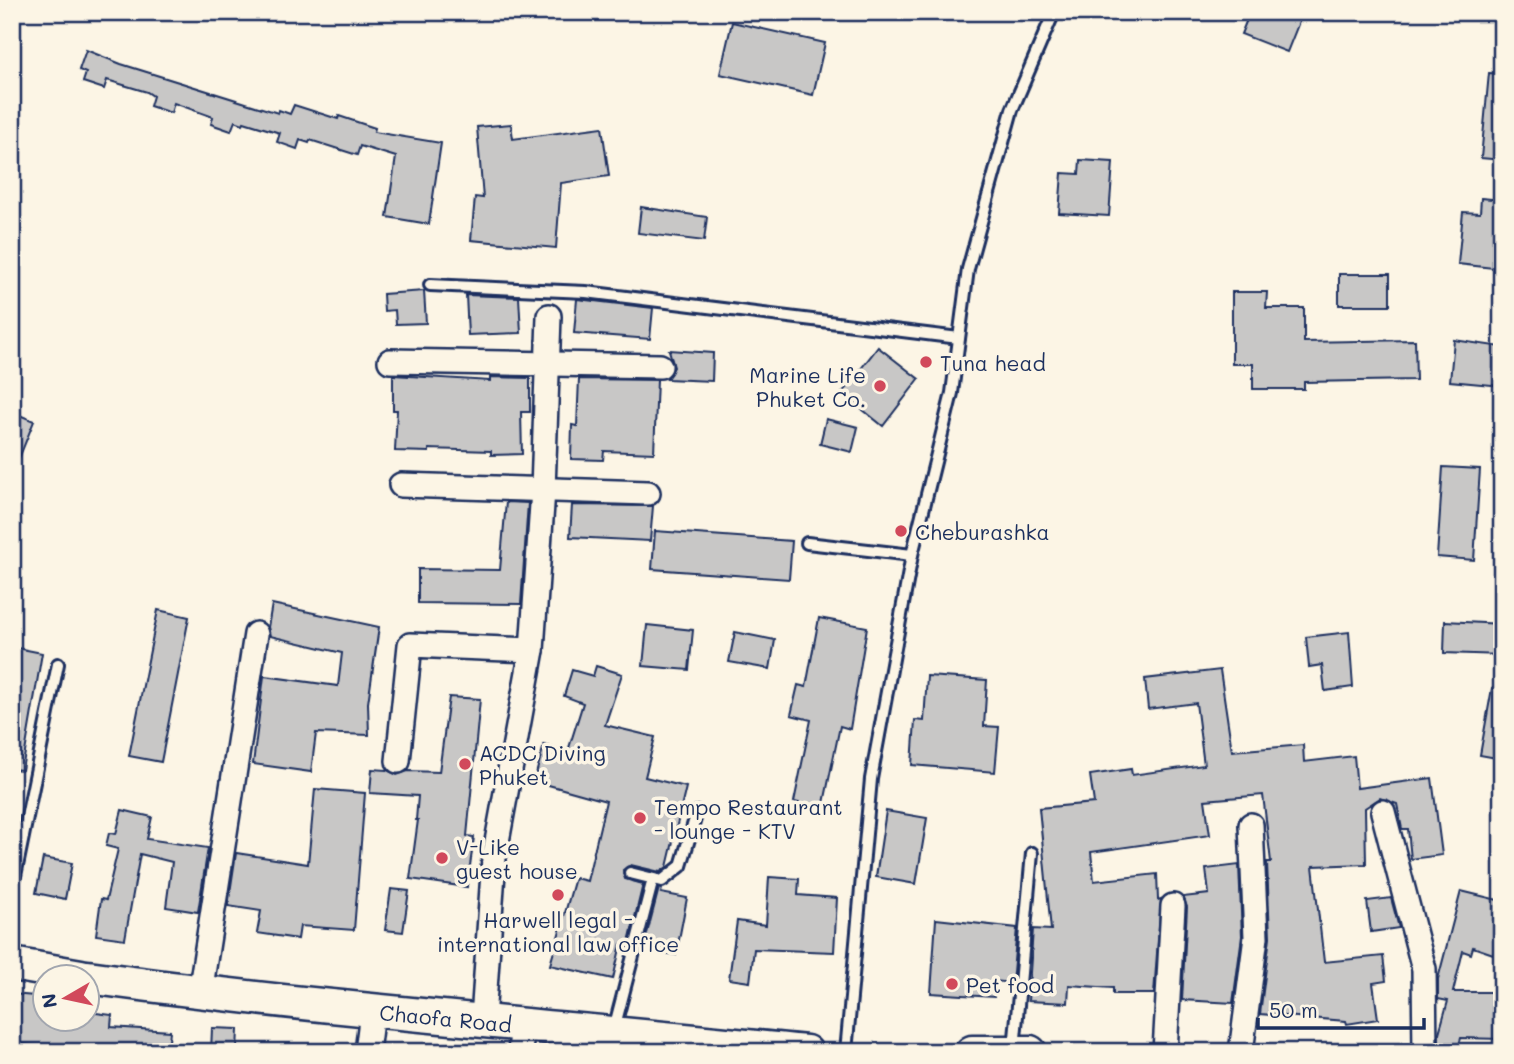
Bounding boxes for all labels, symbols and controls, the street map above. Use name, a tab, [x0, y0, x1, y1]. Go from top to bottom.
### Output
place label: Tuna head	[940, 349, 1046, 376]
marker: Tuna head	[918, 354, 934, 370]
place label: Marine Life Phuket Co.	[749, 361, 866, 412]
marker: Marine Life Phuket Co.	[872, 378, 888, 394]
place label: Cheburashka	[915, 518, 1050, 545]
marker: Cheburashka	[893, 523, 909, 539]
place label: ACDC Diving Phuket	[479, 739, 606, 790]
marker: ACDC Diving Phuket	[457, 756, 473, 772]
place label: Tempo Restaurant - lounge - KTV	[654, 793, 843, 844]
marker: Tempo Restaurant - lounge - KTV	[632, 810, 648, 826]
place label: V-Like guest house	[456, 833, 578, 884]
marker: V-Like guest house	[434, 850, 450, 866]
marker: Harwell legal - international law office	[550, 887, 566, 903]
place label: Harwell legal - international law office	[437, 906, 679, 957]
north arrow	[32, 962, 102, 1032]
place label: Pet food	[966, 971, 1054, 998]
marker: Pet food	[944, 976, 960, 992]
scale bar	[1258, 987, 1425, 1031]
text: N	[35, 992, 62, 1010]
text: 50 m	[1269, 996, 1318, 1023]
street label: Chaofa Road	[378, 998, 513, 1037]

